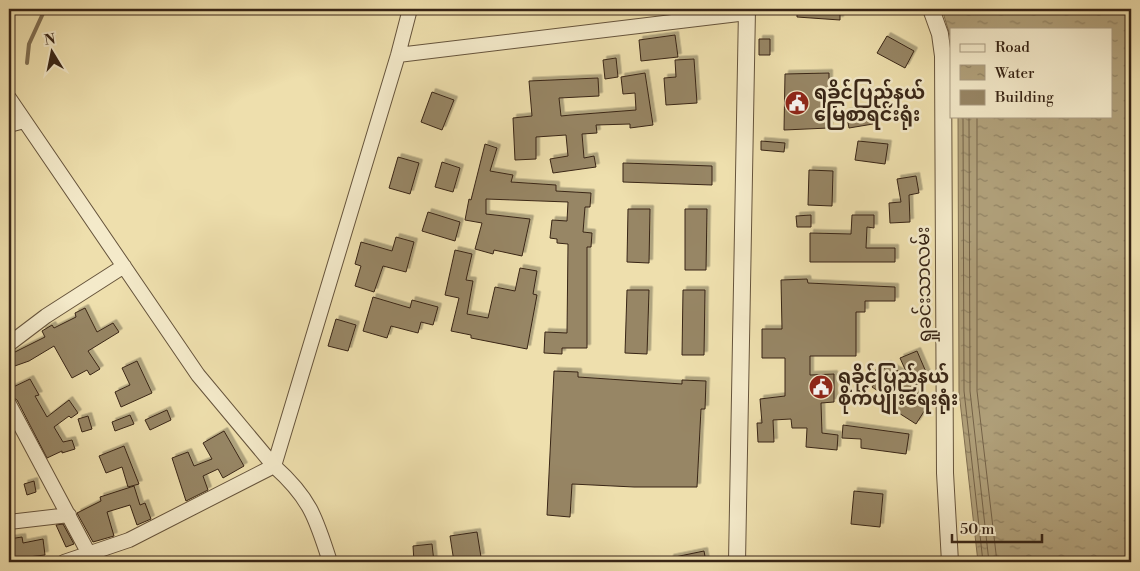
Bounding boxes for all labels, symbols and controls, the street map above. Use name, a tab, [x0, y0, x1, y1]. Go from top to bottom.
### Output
north arrow	[28, 28, 78, 78]
legend	[950, 28, 1112, 118]
text: N	[43, 30, 57, 50]
text: Road	[995, 38, 1030, 57]
text: Water	[994, 64, 1035, 83]
place label: ရခိုင်ပြည်နယ် မြေစာရင်းရုံး	[814, 79, 925, 130]
text: Building	[994, 88, 1054, 107]
public building icon: ရခိုင်ပြည်နယ် မြေစာရင်းရုံး	[784, 90, 810, 116]
street label: ရှုခင်းသာလမ်း	[908, 226, 940, 344]
place label: ရခိုင်ပြည်နယ် စိုက်ပျိုးရေးရုံး	[838, 363, 958, 415]
public building icon: ရခိုင်ပြည်နယ် စိုက်ပျိုးရေးရုံး	[808, 374, 834, 400]
scale bar	[952, 511, 1042, 543]
text: 50 m	[960, 520, 994, 539]

